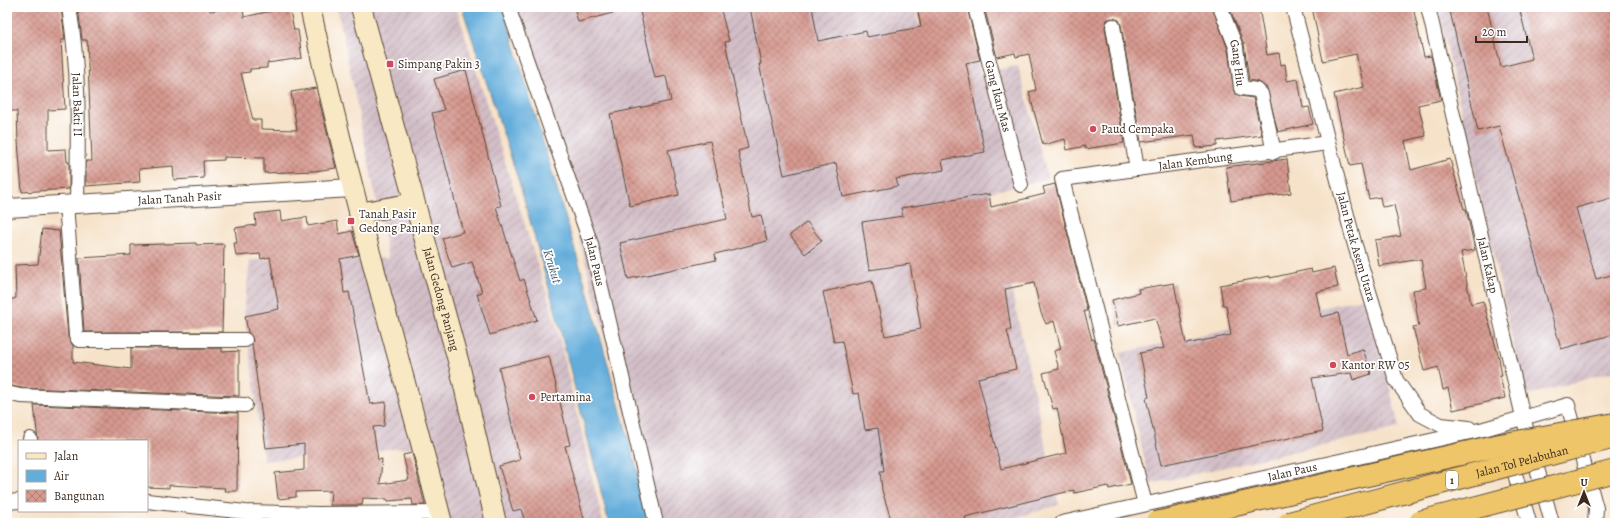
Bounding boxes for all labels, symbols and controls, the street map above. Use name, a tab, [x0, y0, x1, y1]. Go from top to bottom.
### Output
scale bar	[1476, 18, 1527, 44]
text: 20 m	[1482, 24, 1506, 40]
street label: Gang Hiu	[1226, 37, 1249, 88]
place label: Simpang Pakin 3	[398, 56, 480, 72]
street label: Gang Ikan Mas	[981, 58, 1015, 134]
marker: Simpang Pakin 3	[385, 59, 395, 69]
street label: Jalan Bakti II	[68, 72, 86, 136]
place label: Paud Cempaka	[1101, 121, 1175, 137]
marker: Paud Cempaka	[1088, 124, 1098, 134]
street label: Jalan Kembung	[1157, 148, 1233, 174]
street label: Jalan Tanah Pasir	[137, 188, 222, 208]
street label: Jalan Petak Asem Utara	[1333, 190, 1380, 304]
place label: Tanah Pasir Gedong Panjang	[359, 206, 439, 236]
marker: Tanah Pasir Gedong Panjang	[346, 216, 356, 226]
street label: Jalan Paus	[581, 235, 609, 288]
street label: Jalan Kakap	[1474, 235, 1502, 295]
street label: Jalan Gedong Panjang	[419, 245, 463, 353]
water label: Krukut	[539, 247, 566, 286]
place label: Kantor RW 05	[1341, 357, 1410, 373]
marker: Kantor RW 05	[1328, 360, 1338, 370]
place label: Pertamina	[540, 389, 592, 405]
marker: Pertamina	[527, 392, 537, 402]
legend	[18, 440, 148, 512]
street label: Jalan Tol Pelabuhan	[1474, 442, 1570, 481]
text: Jalan	[54, 448, 79, 464]
street label: Jalan Paus	[1266, 458, 1319, 485]
text: Air	[53, 468, 69, 484]
road number: 1	[1446, 471, 1458, 489]
north arrow	[1564, 472, 1604, 512]
text: U	[1580, 475, 1588, 490]
text: Bangunan	[54, 488, 105, 504]

